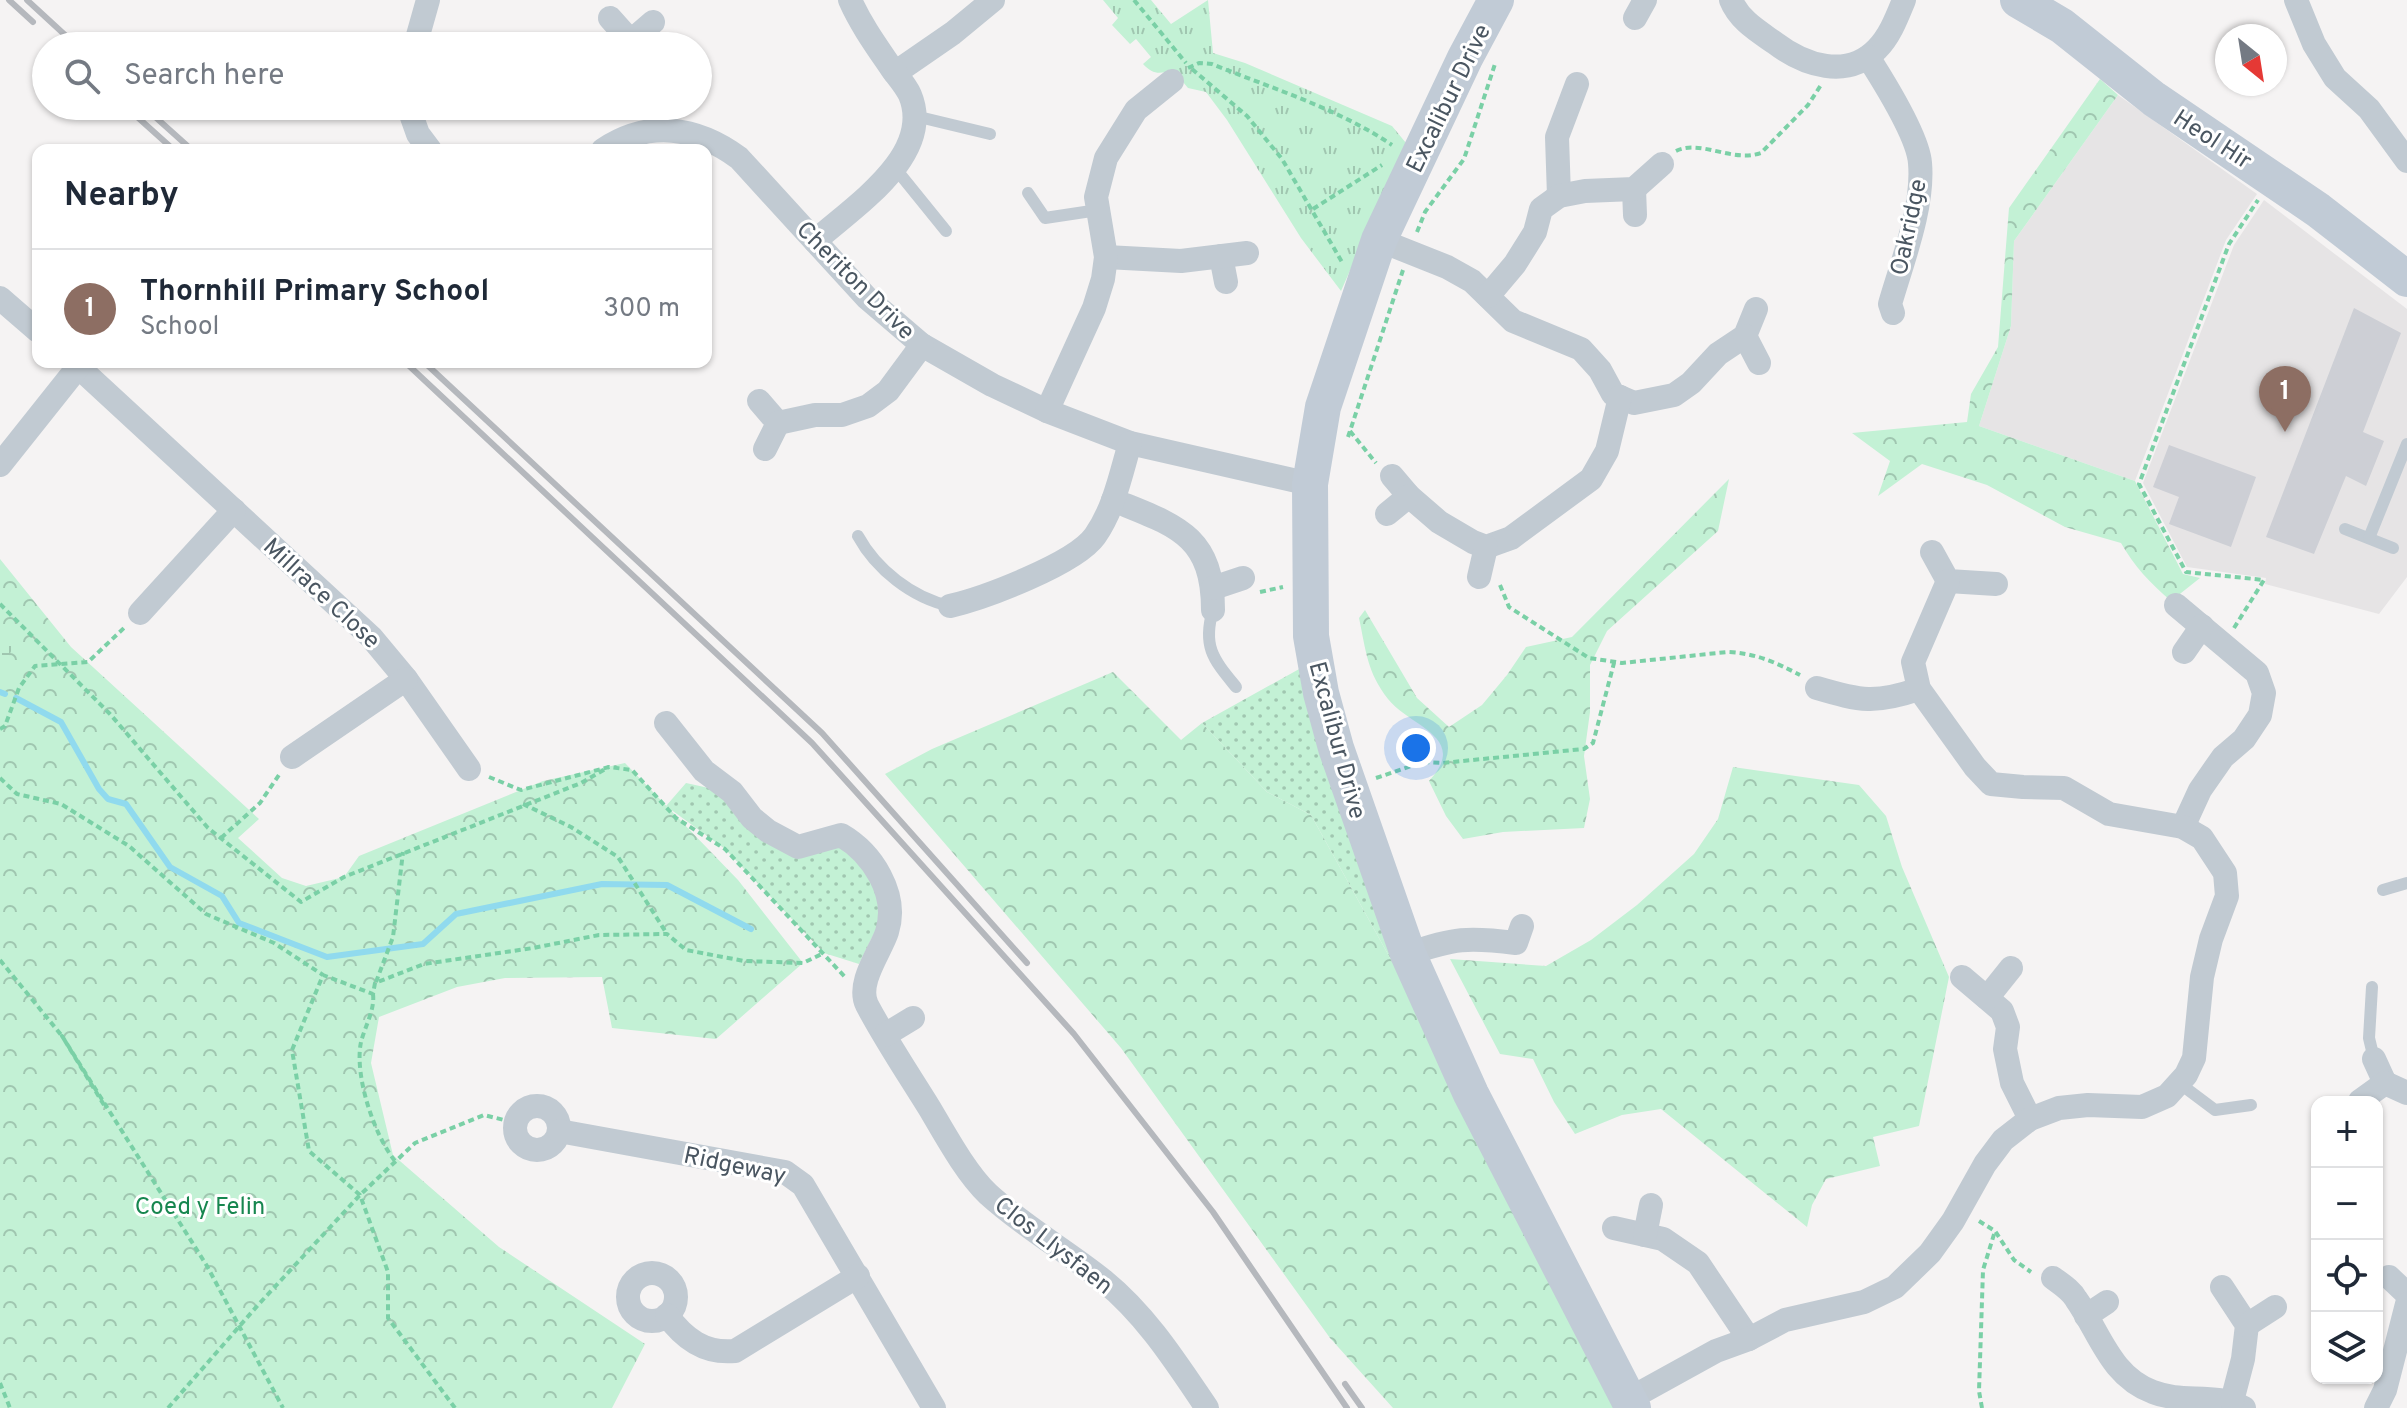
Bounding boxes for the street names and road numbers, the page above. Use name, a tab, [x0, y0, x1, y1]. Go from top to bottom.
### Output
street label: Excalibur Drive	[1401, 20, 1499, 178]
street label: Heol Hir	[2167, 104, 2257, 177]
street label: Oakridge	[1885, 176, 1935, 278]
street label: Cheriton Drive	[789, 216, 920, 347]
street label: Millrace Close	[256, 533, 386, 656]
street label: Excalibur Drive	[1301, 658, 1372, 823]
street label: Ridgeway	[681, 1141, 788, 1192]
street label: Clos Llysfaen	[987, 1191, 1118, 1302]

